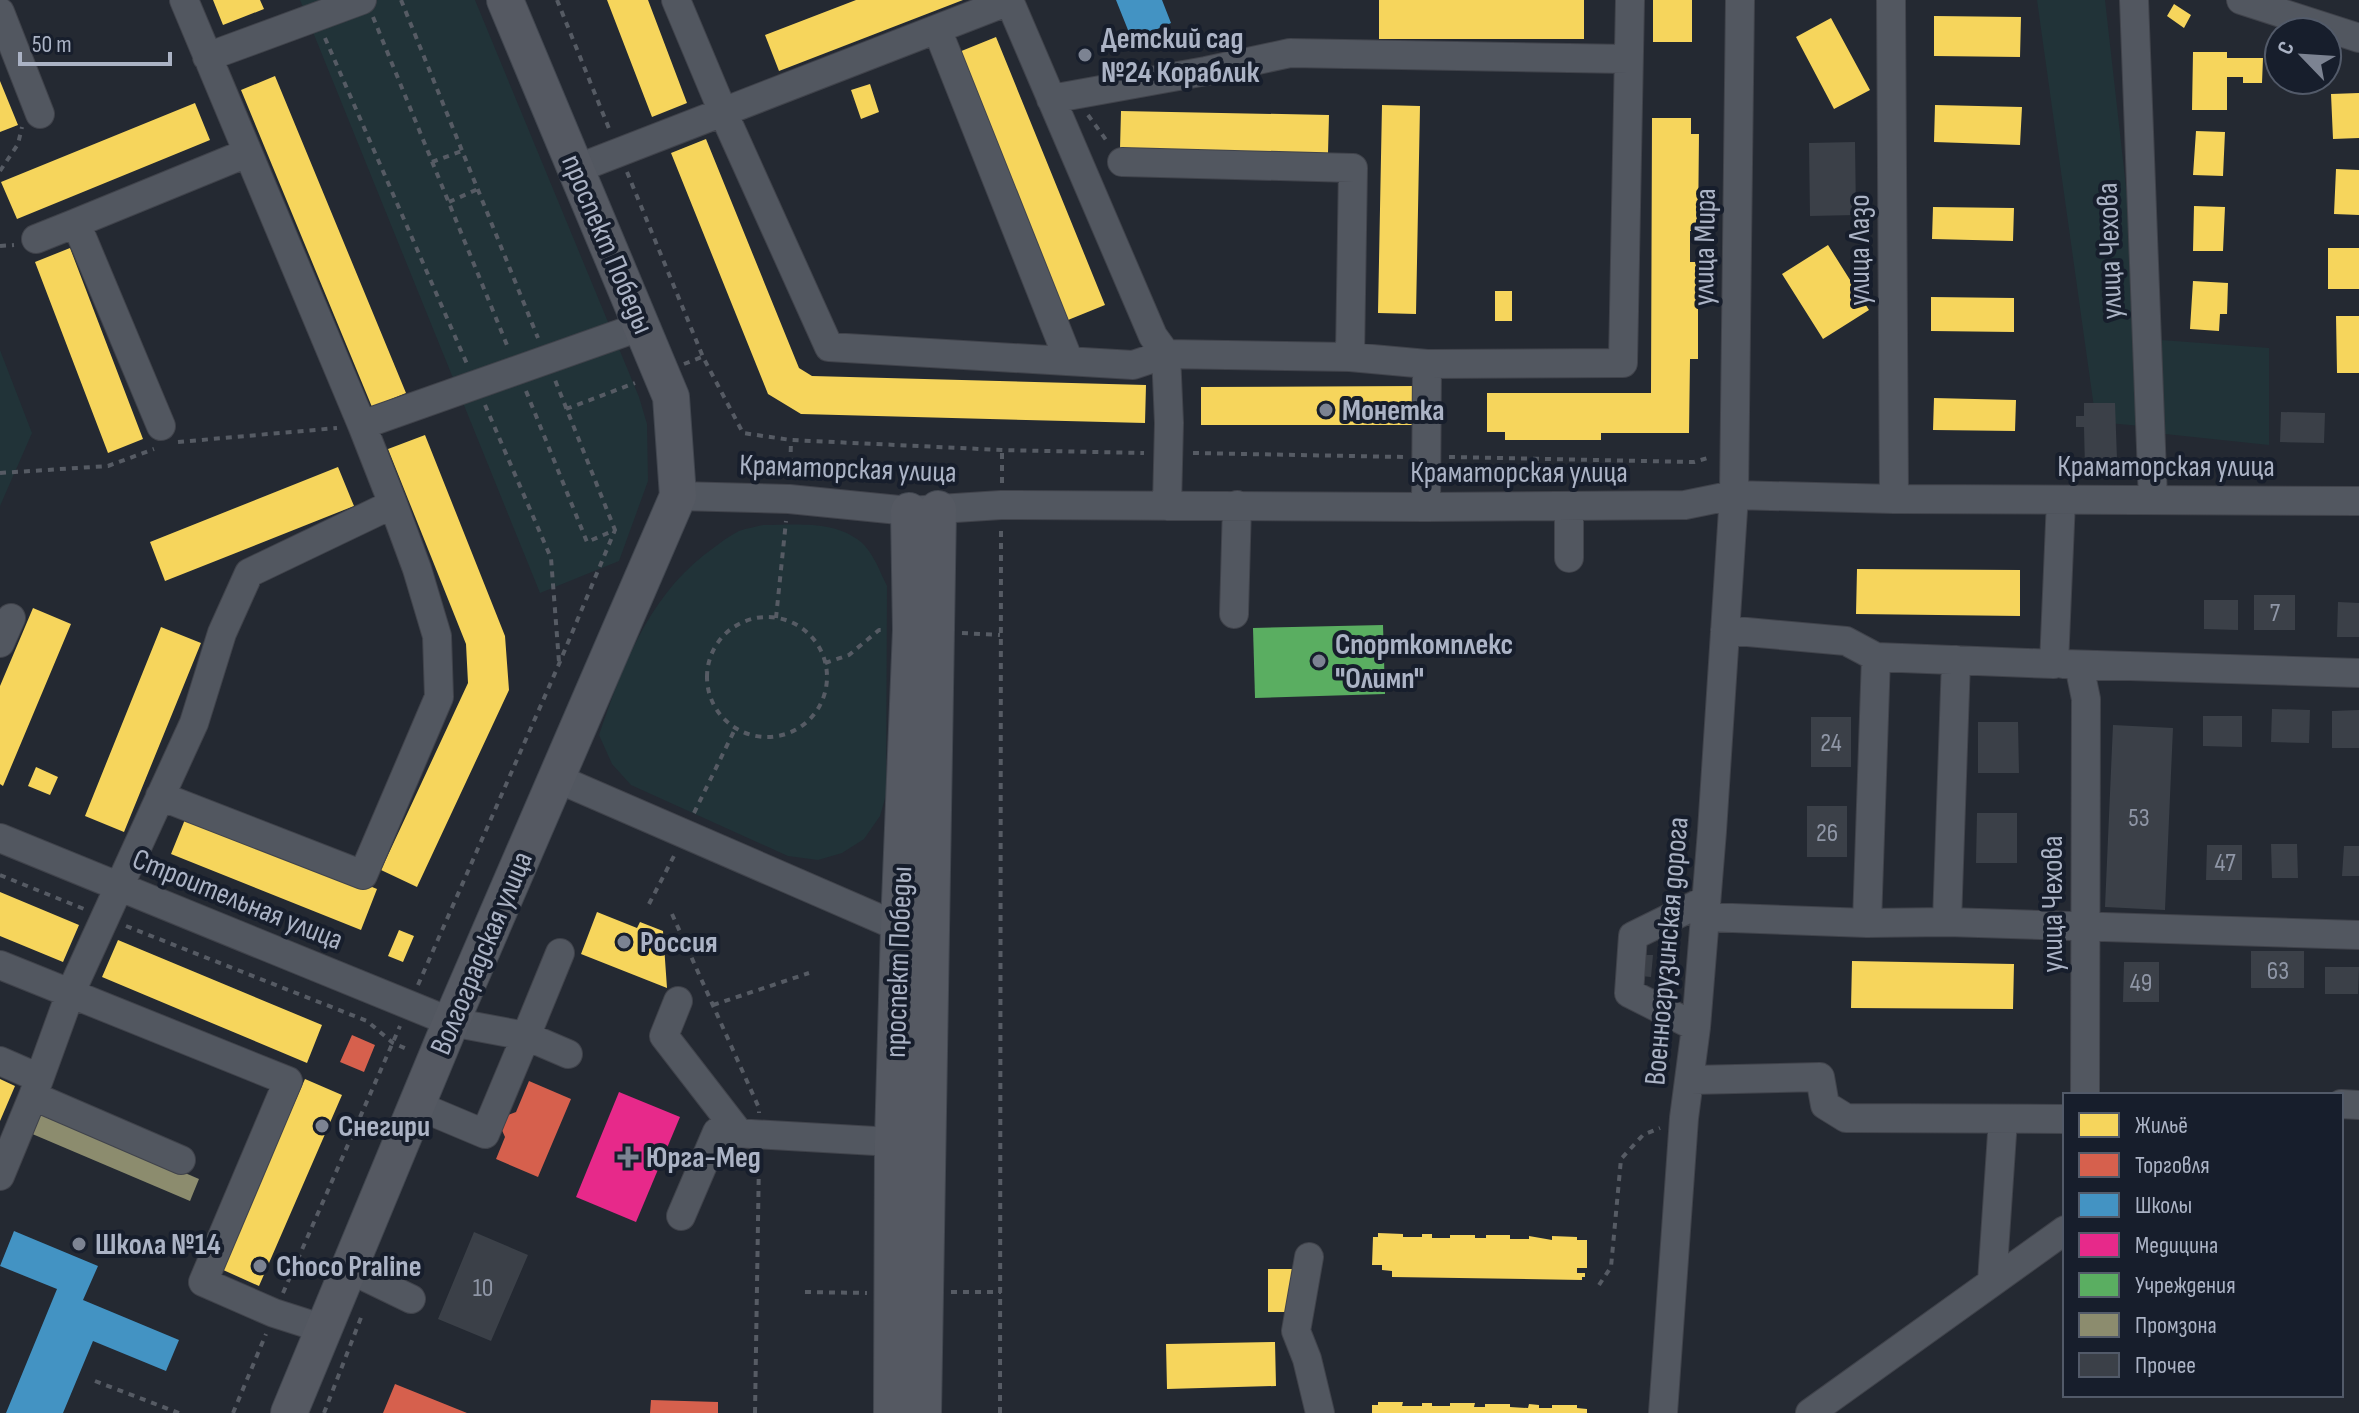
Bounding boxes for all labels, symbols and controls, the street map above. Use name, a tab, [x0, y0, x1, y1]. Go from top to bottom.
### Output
scale bar	[20, 16, 170, 66]
north arrow	[2263, 16, 2343, 96]
place label: Детский сад №24 Кораблик	[1101, 21, 1260, 91]
text: 50 m	[32, 30, 72, 59]
text: С	[2272, 37, 2301, 59]
marker: Детский сад №24 Кораблик	[1076, 46, 1094, 64]
street label: проспект Победы	[553, 149, 661, 340]
street label: улица Чехова	[2090, 182, 2130, 320]
street label: улица Мира	[1686, 188, 1724, 306]
street label: улица Лазо	[1842, 194, 1878, 306]
place label: Монетка	[1342, 393, 1445, 429]
marker: Монетка	[1317, 401, 1335, 419]
street label: Краматорская улица	[739, 447, 957, 491]
street label: Краматорская улица	[2057, 449, 2275, 485]
street label: Краматорская улица	[1410, 455, 1628, 491]
house number: 7	[2270, 598, 2281, 629]
place label: Спорткомплекс "Олимп"	[1335, 627, 1513, 697]
marker: Спорткомплекс "Олимп"	[1310, 652, 1328, 670]
house number: 24	[1820, 728, 1842, 759]
house number: 53	[2128, 803, 2150, 834]
street label: Военногрузинская дорога	[1637, 815, 1697, 1087]
house number: 26	[1816, 818, 1838, 849]
street label: улица Чехова	[2035, 836, 2071, 972]
street label: Строительная улица	[127, 841, 348, 959]
street label: Волгоградская улица	[423, 846, 541, 1060]
house number: 47	[2214, 848, 2236, 879]
street label: проспект Победы	[878, 866, 920, 1058]
place label: Россия	[640, 925, 718, 961]
marker: Россия	[615, 933, 633, 951]
house number: 63	[2267, 956, 2289, 987]
house number: 49	[2130, 968, 2152, 999]
legend	[2063, 1093, 2343, 1397]
place label: Снегири	[338, 1109, 430, 1145]
text: Жильё	[2135, 1111, 2188, 1140]
marker: Снегири	[313, 1117, 331, 1135]
place label: Юрга-Мед	[646, 1140, 761, 1176]
marker: Юрга-Мед	[617, 1146, 639, 1168]
text: Торговля	[2135, 1151, 2210, 1180]
text: Школы	[2135, 1191, 2192, 1220]
place label: Школа №14	[95, 1227, 221, 1263]
text: Медицина	[2135, 1231, 2218, 1260]
marker: Школа №14	[70, 1235, 88, 1253]
place label: Choco Praline	[276, 1249, 422, 1285]
marker: Choco Praline	[251, 1257, 269, 1275]
text: Учреждения	[2135, 1271, 2236, 1300]
house number: 10	[473, 1273, 493, 1304]
text: Промзона	[2135, 1311, 2217, 1340]
text: Прочее	[2135, 1351, 2196, 1380]

